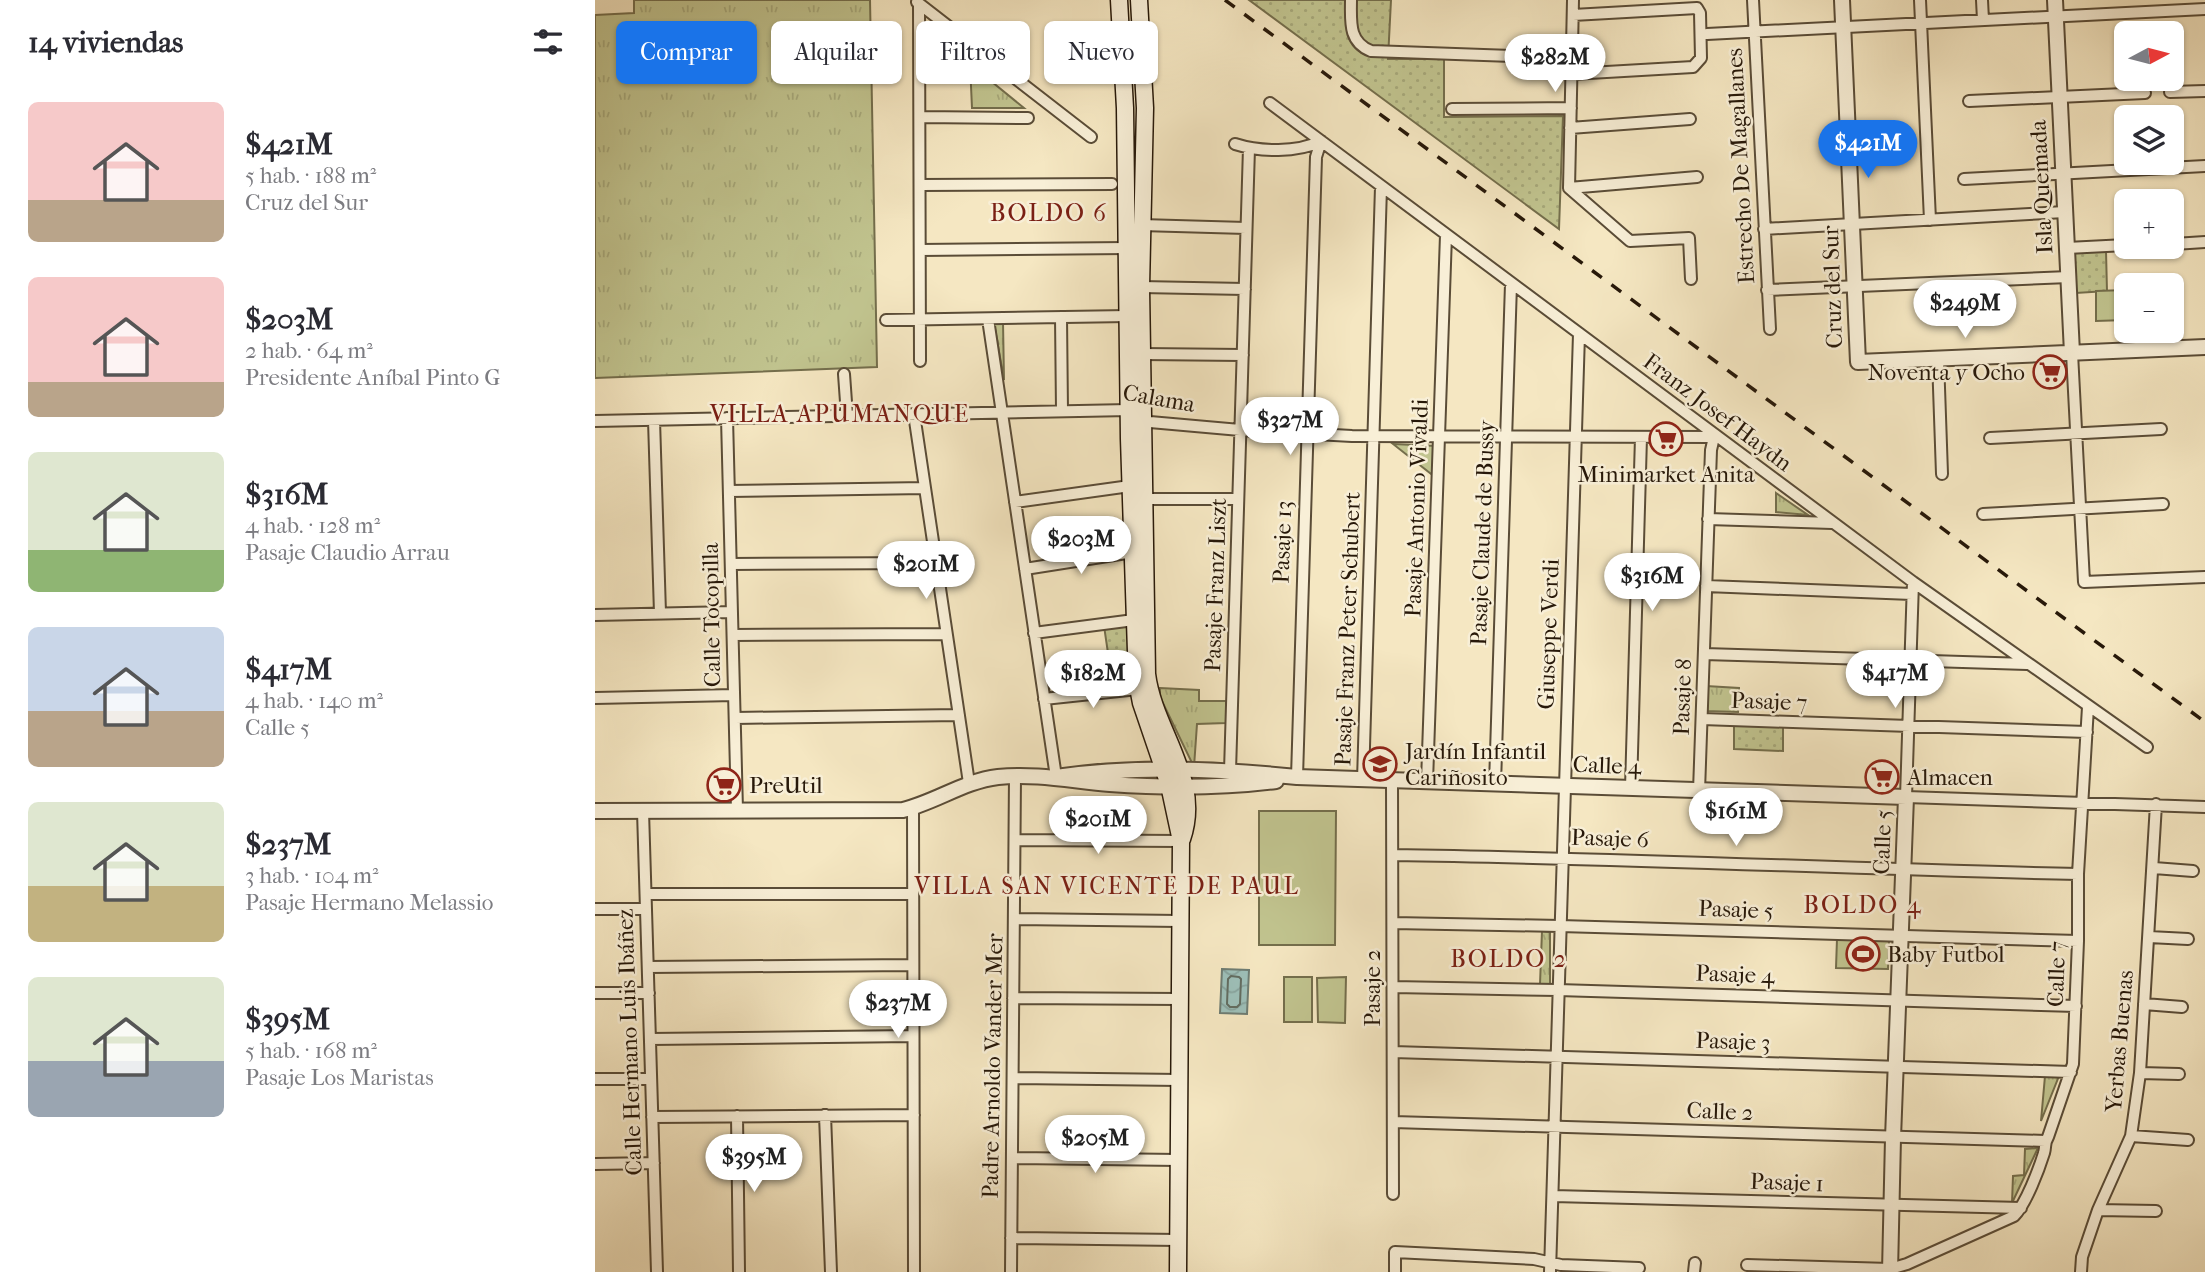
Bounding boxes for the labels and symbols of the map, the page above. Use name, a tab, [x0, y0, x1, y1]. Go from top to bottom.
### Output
north arrow	[2114, 21, 2184, 91]
pin: $282M	[1506, 34, 1604, 94]
street label: Estrecho De Magallanes	[1721, 47, 1760, 285]
street label: Isla Quemada	[2024, 119, 2058, 255]
pin: $421M	[1819, 120, 1917, 180]
district label: BOLDO 6	[990, 199, 1108, 227]
street label: Cruz del Sur	[1817, 225, 1848, 349]
pin: $249M	[1916, 280, 2014, 340]
street label: Franz Josef Haydn	[1638, 348, 1798, 477]
supermarket icon: Noventa y Ocho	[2031, 353, 2069, 391]
place label: Noventa y Ocho	[1867, 359, 2025, 386]
street label: Calama	[1121, 379, 1198, 418]
pin: $327M	[1241, 398, 1339, 457]
street label: Pasaje Antonio Vivaldi	[1399, 398, 1434, 618]
district label: VILLA APUMANQUE	[709, 400, 970, 428]
street label: Pasaje Claude de Bussy	[1465, 419, 1500, 646]
supermarket icon: Minimarket Anita	[1647, 420, 1685, 458]
place label: Minimarket Anita	[1577, 461, 1755, 488]
street label: Pasaje Franz Peter Schubert	[1329, 491, 1366, 767]
street label: Pasaje Franz Liszt	[1199, 497, 1232, 673]
street label: Pasaje 13	[1268, 500, 1297, 584]
pin: $203M	[1032, 516, 1130, 576]
street label: Calle Tocopilla	[697, 542, 726, 687]
pin: $201M	[877, 542, 975, 601]
pin: $316M	[1603, 554, 1701, 613]
street label: Giuseppe Verdi	[1532, 558, 1565, 710]
pin: $182M	[1044, 650, 1142, 710]
pin: $417M	[1846, 650, 1944, 710]
street label: Pasaje 8	[1668, 658, 1697, 736]
street label: Pasaje 7	[1730, 687, 1808, 716]
place label: Jardín Infantil Cariñosito	[1403, 738, 1547, 791]
school or university icon: Jardín Infantil Cariñosito	[1361, 745, 1399, 783]
street label: Calle 4	[1572, 751, 1643, 780]
supermarket icon: Almacen	[1863, 758, 1901, 796]
place label: Almacen	[1906, 764, 1994, 791]
supermarket icon: PreUtil	[705, 766, 743, 804]
place label: PreUtil	[749, 772, 823, 799]
pin: $161M	[1687, 788, 1785, 848]
pin: $201M	[1049, 796, 1147, 856]
street label: Calle 5	[1868, 809, 1897, 875]
street label: Pasaje 6	[1571, 824, 1650, 853]
district label: VILLA SAN VICENTE DE PAUL	[913, 872, 1300, 900]
district label: BOLDO 4	[1803, 891, 1923, 919]
street label: Pasaje 5	[1698, 895, 1774, 924]
street label: Calle Hermano Luis Ibáñez	[611, 908, 648, 1176]
street label: Padre Arnoldo Vander Mer	[977, 933, 1008, 1199]
sports icon: Baby Futbol	[1844, 935, 1882, 973]
place label: Baby Futbol	[1887, 941, 2005, 968]
street label: Calle 7	[2042, 941, 2071, 1008]
district label: BOLDO 2	[1450, 945, 1568, 973]
street label: Pasaje 2	[1359, 949, 1386, 1027]
street label: Pasaje 4	[1695, 960, 1776, 989]
street label: Yerbas Buenas	[2100, 969, 2139, 1114]
pin: $237M	[849, 981, 947, 1040]
street label: Pasaje 3	[1695, 1027, 1771, 1056]
street label: Calle 2	[1686, 1097, 1754, 1126]
pin: $205M	[1046, 1116, 1144, 1175]
pin: $395M	[705, 1134, 803, 1194]
street label: Pasaje 1	[1750, 1168, 1824, 1197]

